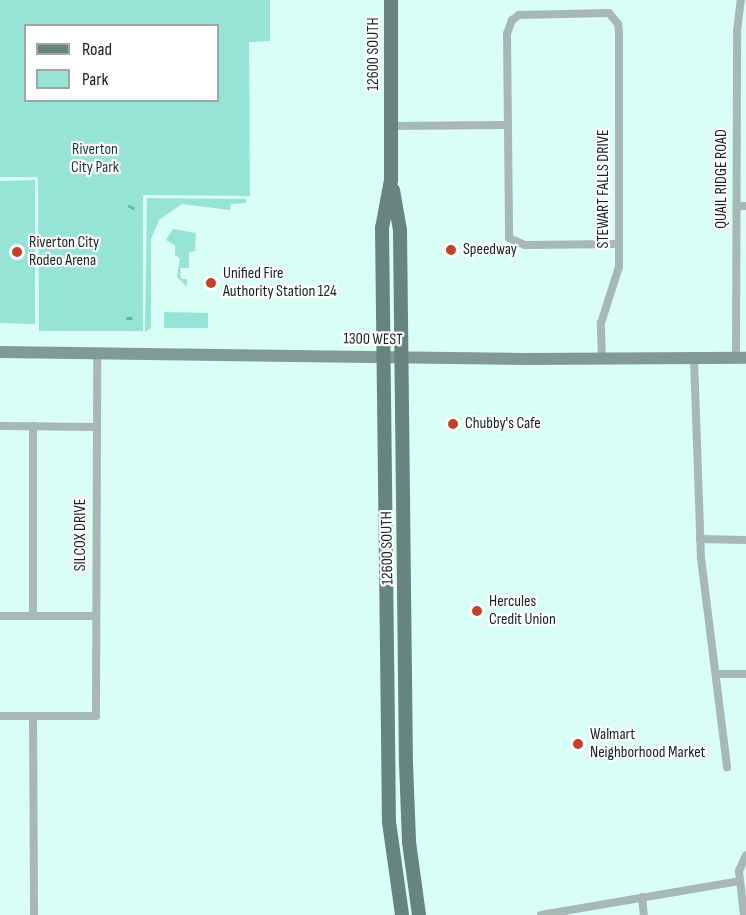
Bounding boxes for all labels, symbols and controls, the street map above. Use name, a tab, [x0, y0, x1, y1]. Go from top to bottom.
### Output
street label: 12600 SOUTH	[364, 17, 384, 91]
legend	[24, 24, 219, 102]
text: Road	[82, 39, 112, 60]
text: Park	[82, 69, 108, 90]
street label: STEWART FALLS DRIVE	[594, 129, 614, 249]
street label: QUAIL RIDGE ROAD	[712, 129, 732, 229]
park label: Riverton City Park	[71, 140, 119, 178]
place label: Riverton City Rodeo Arena	[29, 233, 99, 271]
place label: Speedway	[463, 240, 517, 260]
marker: Speedway	[444, 243, 458, 257]
marker: Riverton City Rodeo Arena	[10, 245, 24, 259]
place label: Unified Fire Authority Station 124	[223, 264, 337, 302]
marker: Unified Fire Authority Station 124	[204, 276, 218, 290]
street label: 1300 WEST	[343, 330, 403, 350]
place label: Chubby's Cafe	[465, 414, 541, 434]
marker: Chubby's Cafe	[446, 417, 460, 431]
street label: SILCOX DRIVE	[71, 499, 91, 571]
street label: 12600 SOUTH	[378, 511, 398, 585]
place label: Hercules Credit Union	[489, 592, 556, 630]
marker: Hercules Credit Union	[470, 604, 484, 618]
place label: Walmart Neighborhood Market	[590, 725, 705, 763]
marker: Walmart Neighborhood Market	[571, 737, 585, 751]

